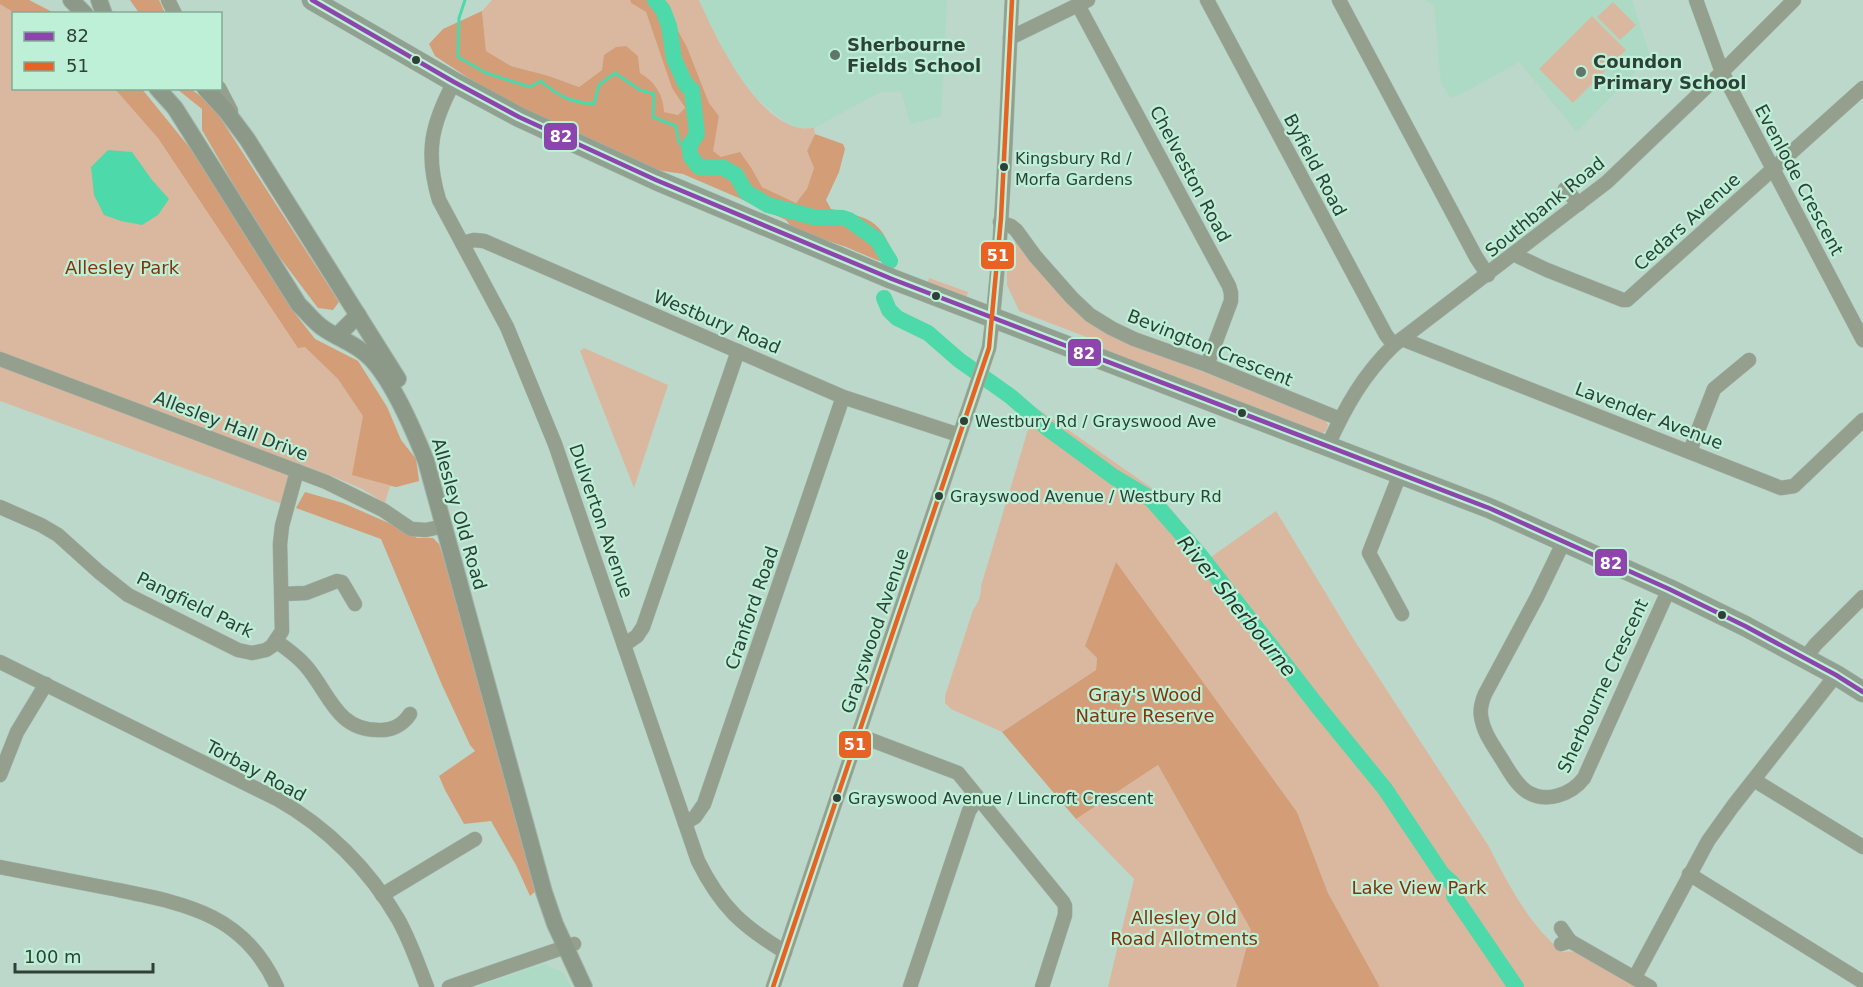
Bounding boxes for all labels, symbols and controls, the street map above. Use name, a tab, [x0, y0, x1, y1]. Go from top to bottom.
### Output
legend	[12, 12, 222, 90]
text: 82	[66, 25, 89, 46]
place label: Sherbourne Fields School	[847, 34, 981, 76]
marker: Sherbourne Fields School	[828, 48, 842, 62]
place label: Coundon Primary School	[1593, 51, 1746, 93]
unlabelled marker	[410, 54, 422, 66]
text: 51	[66, 55, 89, 76]
marker: Coundon Primary School	[1574, 65, 1588, 79]
street label: Evenlode Crescent	[1751, 101, 1848, 259]
street label: Chelveston Road	[1146, 102, 1235, 246]
street label: Byfield Road	[1280, 110, 1351, 219]
line badge: 82	[543, 122, 578, 151]
text: 82	[550, 127, 572, 146]
place label: Kingsbury Rd / Morfa Gardens	[1015, 149, 1133, 189]
street label: Southbank Road	[1481, 152, 1609, 261]
marker: Kingsbury Rd / Morfa Gardens	[998, 161, 1010, 173]
street label: Cedars Avenue	[1629, 168, 1744, 275]
line badge: 51	[980, 241, 1015, 270]
text: 51	[987, 246, 1009, 265]
park label: Allesley Park	[65, 257, 180, 278]
street label: Westbury Road	[650, 285, 784, 358]
unlabelled marker	[930, 290, 942, 302]
street label: Bevington Crescent	[1124, 305, 1296, 390]
line badge: 82	[1067, 338, 1102, 367]
text: 82	[1073, 344, 1095, 363]
street label: Lavender Avenue	[1572, 378, 1726, 453]
street label: Allesley Hall Drive	[151, 386, 311, 465]
unlabelled marker	[1236, 407, 1248, 419]
place label: Westbury Rd / Grayswood Ave	[975, 412, 1216, 431]
marker: Westbury Rd / Grayswood Ave	[958, 415, 970, 427]
street label: Allesley Old Road	[428, 436, 491, 592]
street label: Dulverton Avenue	[565, 441, 638, 601]
place label: Grayswood Avenue / Westbury Rd	[950, 487, 1222, 506]
marker: Grayswood Avenue / Westbury Rd	[933, 490, 945, 502]
water label: River Sherbourne	[1173, 530, 1301, 682]
street label: Cranford Road	[721, 543, 782, 672]
street label: Grayswood Avenue	[836, 546, 913, 716]
line badge: 82	[1594, 548, 1628, 577]
text: 82	[1600, 554, 1622, 573]
street label: Pangfield Park	[133, 567, 258, 642]
street label: Sherbourne Crescent	[1553, 595, 1652, 776]
unlabelled marker	[1716, 609, 1728, 621]
park label: Gray's Wood Nature Reserve	[1075, 684, 1215, 726]
line badge: 51	[838, 730, 872, 759]
street label: Torbay Road	[202, 735, 310, 806]
text: 51	[844, 735, 866, 754]
place label: Grayswood Avenue / Lincroft Crescent	[848, 789, 1153, 808]
marker: Grayswood Avenue / Lincroft Crescent	[831, 792, 843, 804]
park label: Lake View Park	[1352, 877, 1487, 898]
park label: Allesley Old Road Allotments	[1110, 907, 1258, 949]
scale bar	[15, 936, 153, 974]
text: 100 m	[24, 946, 82, 967]

